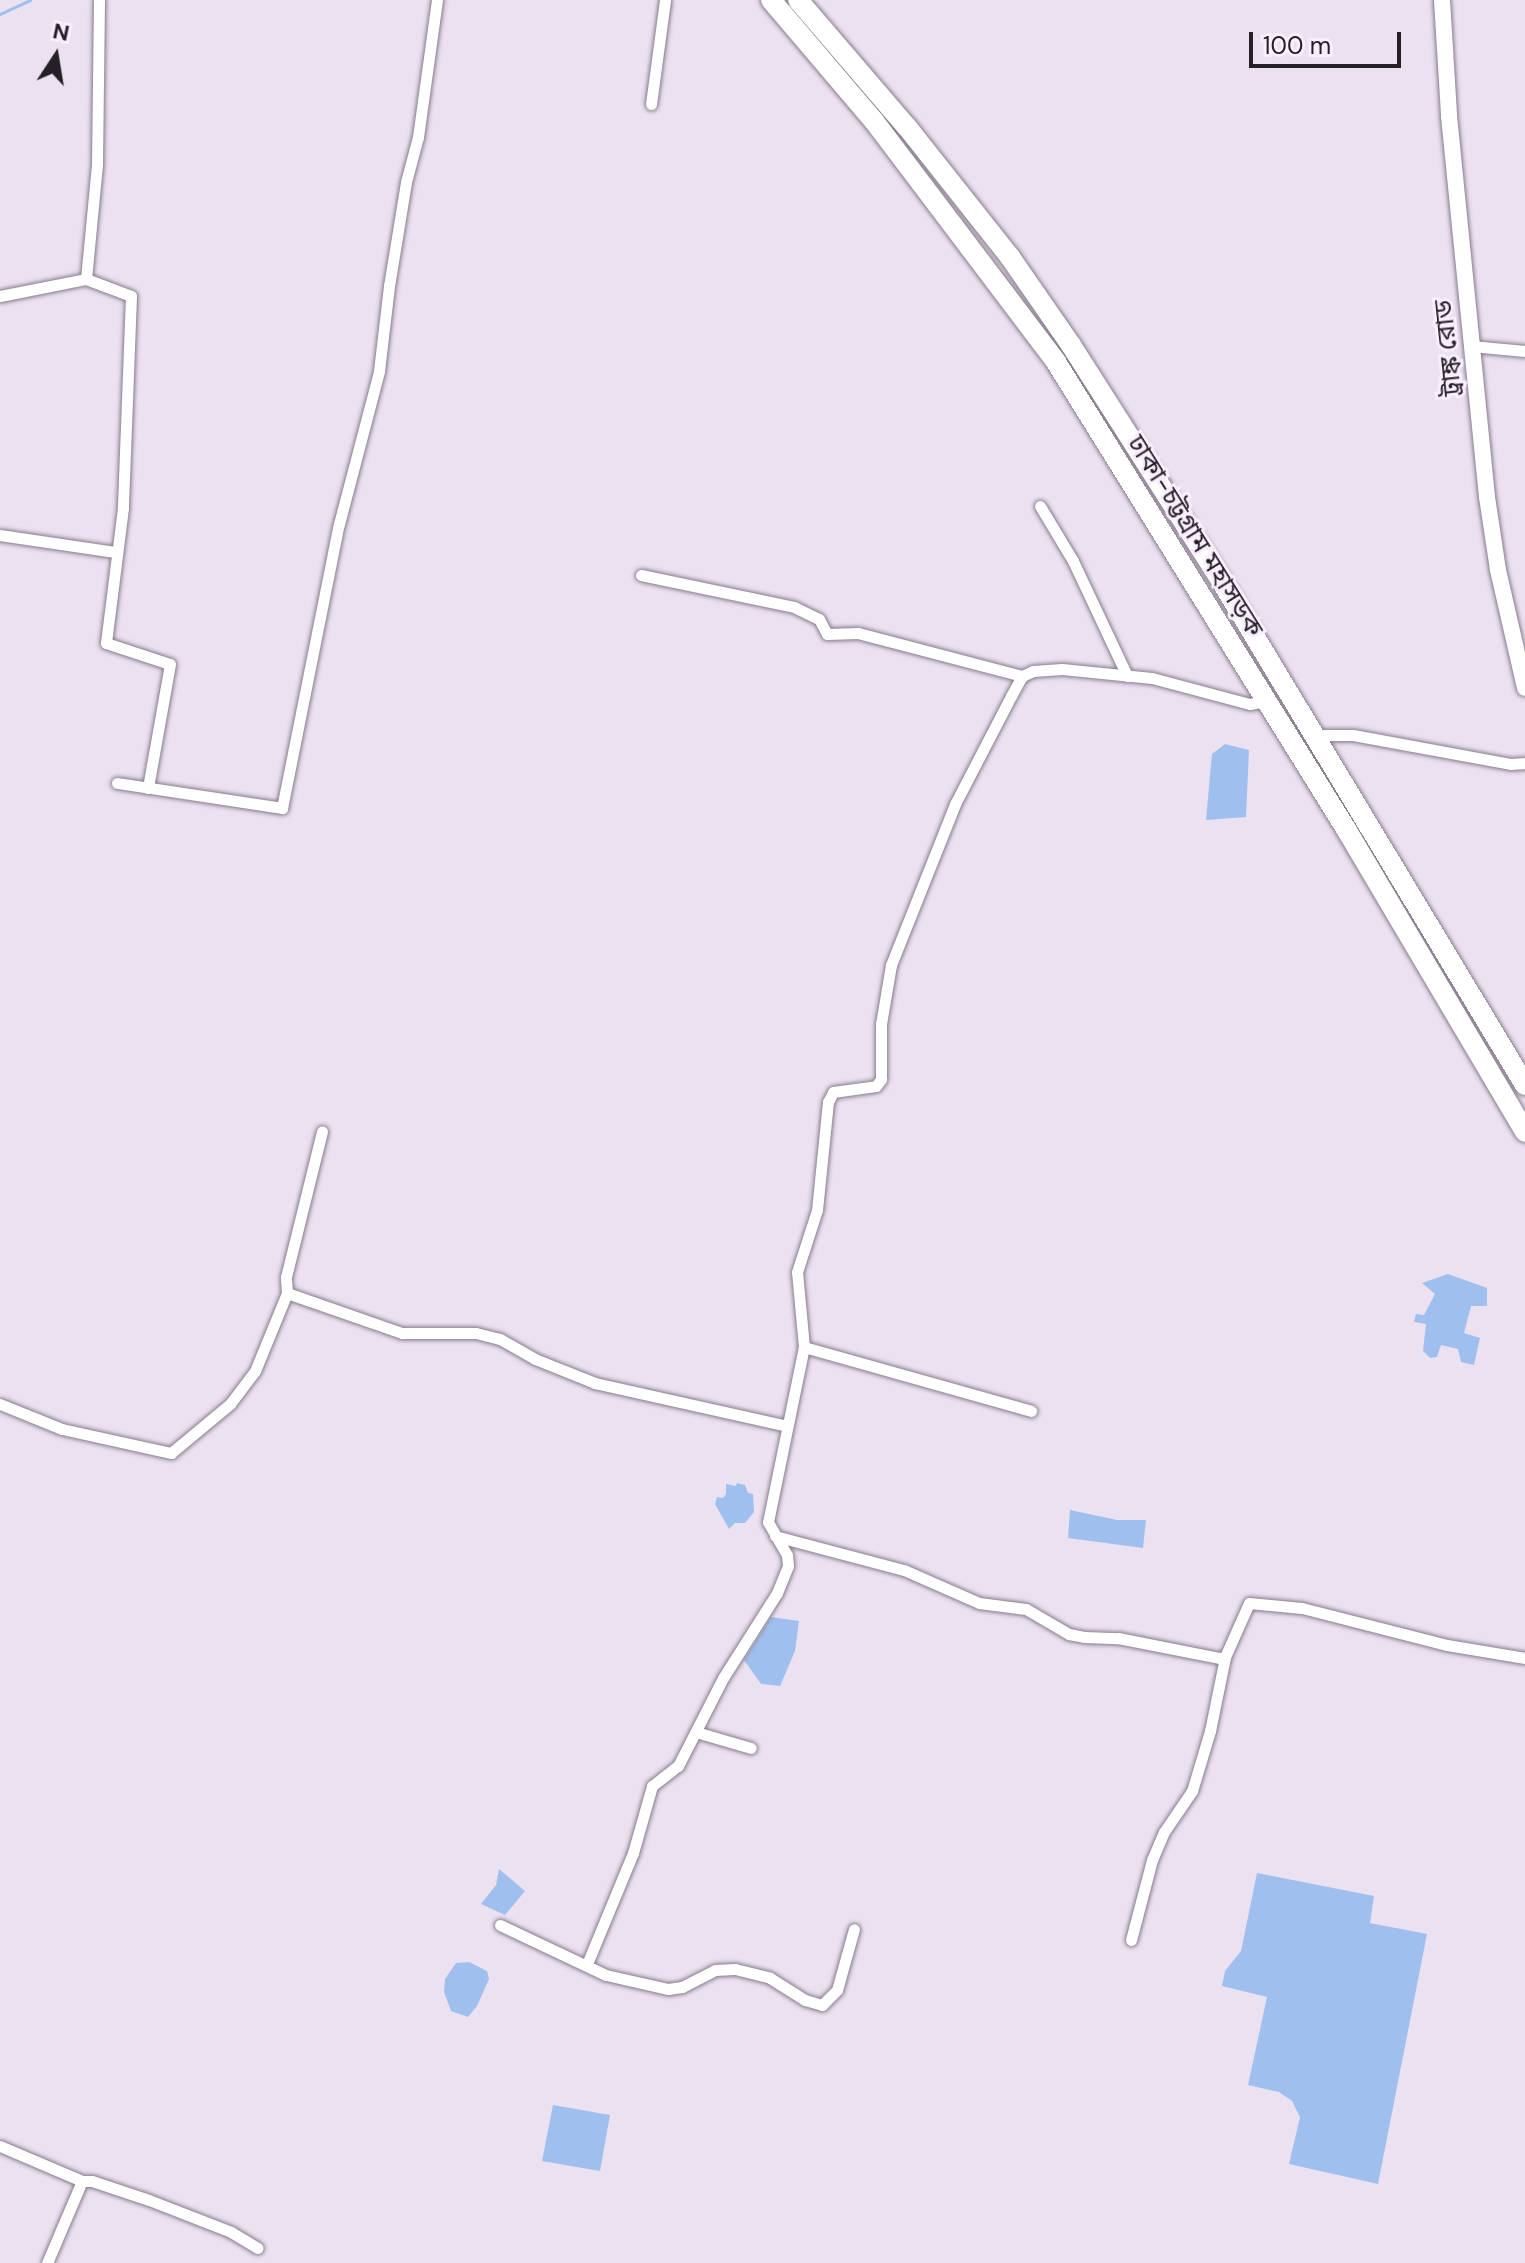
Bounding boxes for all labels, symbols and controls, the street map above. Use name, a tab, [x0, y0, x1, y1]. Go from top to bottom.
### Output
north arrow	[16, 16, 96, 96]
text: N	[50, 16, 72, 48]
scale bar	[1253, 16, 1405, 66]
text: 100 m	[1263, 30, 1331, 61]
street label: ট্রাঙ্ক রোড	[1427, 298, 1469, 398]
street label: ঢাকা-চট্টগ্রাম মহাসড়ক	[1120, 429, 1270, 643]

